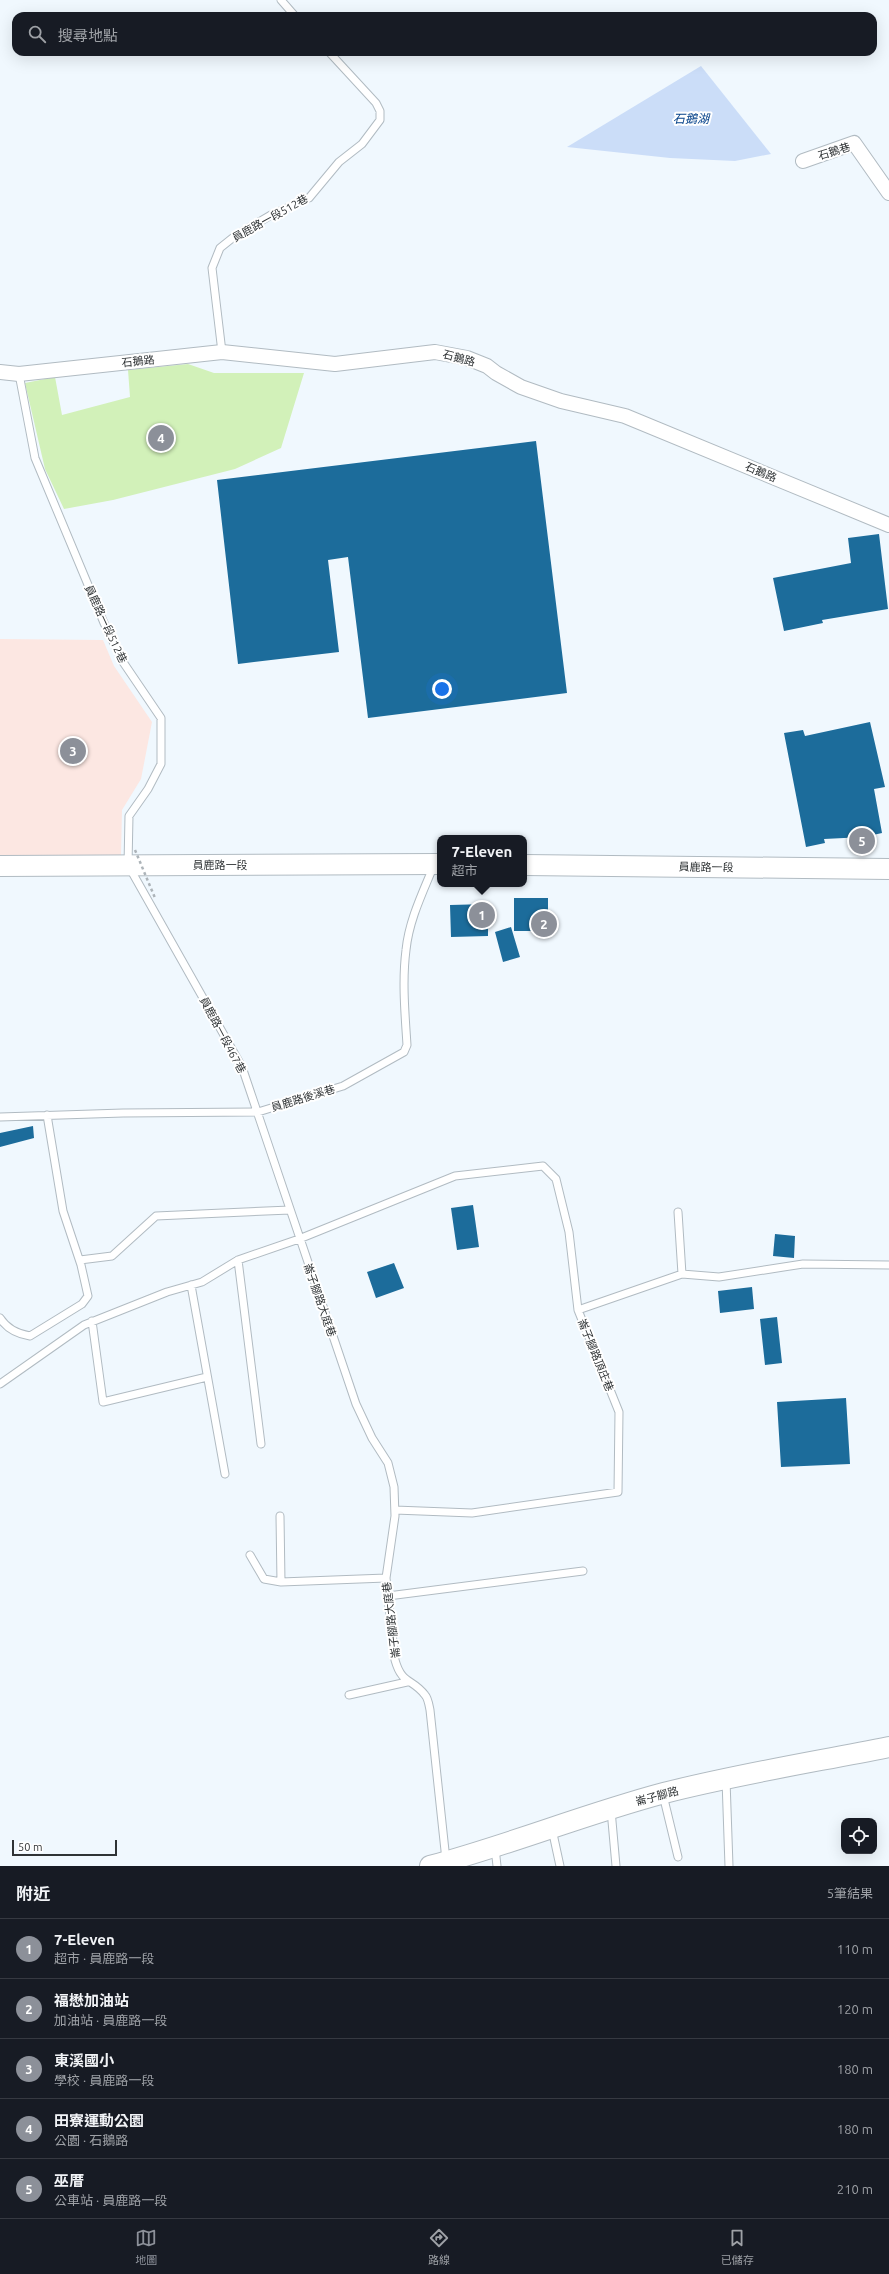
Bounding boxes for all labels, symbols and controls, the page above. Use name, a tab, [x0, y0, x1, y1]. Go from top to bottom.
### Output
search box	[12, 12, 877, 56]
icon: search	[26, 23, 48, 45]
text: 搜尋地點	[58, 27, 118, 44]
water label: 石鵝湖	[673, 112, 711, 125]
street label: 石鵝巷	[816, 140, 852, 162]
street label: 員鹿路一段512巷	[230, 192, 310, 244]
street label: 石鵝路	[442, 348, 476, 368]
street label: 石鵝路	[121, 353, 155, 369]
pin: 4	[148, 423, 174, 453]
street label: 石鵝路	[743, 460, 779, 484]
street label: 員鹿路一段512巷	[83, 583, 129, 665]
your location	[432, 679, 452, 699]
pin: 3	[60, 736, 86, 766]
pin: 5	[849, 826, 875, 856]
popup	[437, 835, 527, 887]
text: 7-Eleven	[452, 843, 512, 860]
street label: 員鹿路一段	[193, 859, 248, 871]
street label: 員鹿路一段	[678, 861, 734, 873]
text: 超市	[452, 863, 478, 877]
pin: 1	[469, 900, 495, 930]
pin: 2	[531, 909, 557, 939]
street label: 員鹿路一段467巷	[198, 995, 248, 1075]
street label: 員鹿路後溪巷	[270, 1083, 336, 1113]
street label: 崙子腳路大庭巷	[302, 1262, 338, 1338]
street label: 崙子腳路頂庄巷	[576, 1317, 616, 1393]
street label: 崙子腳路大庭巷	[380, 1581, 402, 1659]
street label: 崙子腳路	[634, 1785, 680, 1807]
map controls	[841, 1818, 877, 1854]
button: locate	[841, 1818, 877, 1854]
scale bar	[12, 1838, 117, 1857]
text: 50 m	[18, 1841, 42, 1853]
text: 附近	[16, 1884, 50, 1903]
text: 5筆結果	[827, 1886, 873, 1900]
text: 7-Eleven	[54, 1931, 115, 1948]
text: 1	[25, 1942, 33, 1956]
text: 110 m	[837, 1942, 873, 1956]
text: 超市 · 員鹿路一段	[54, 1951, 154, 1965]
text: 福懋加油站	[54, 1992, 129, 2009]
text: 2	[25, 2002, 33, 2016]
text: 120 m	[837, 2002, 873, 2016]
text: 加油站 · 員鹿路一段	[54, 2013, 167, 2027]
text: 東溪國小	[54, 2052, 114, 2069]
text: 3	[25, 2062, 33, 2076]
text: 180 m	[837, 2062, 873, 2076]
text: 學校 · 員鹿路一段	[54, 2073, 154, 2087]
text: 田寮運動公園	[54, 2112, 144, 2129]
text: 4	[25, 2122, 33, 2136]
text: 180 m	[837, 2122, 873, 2136]
text: 公園 · 石鵝路	[54, 2133, 128, 2147]
text: 巫厝	[54, 2172, 84, 2189]
text: 5	[25, 2182, 33, 2196]
text: 210 m	[837, 2182, 873, 2196]
text: 公車站 · 員鹿路一段	[54, 2193, 167, 2207]
tab: 地圖	[135, 2227, 157, 2267]
tab: 路線	[428, 2227, 450, 2267]
tab: 已儲存	[721, 2227, 754, 2267]

